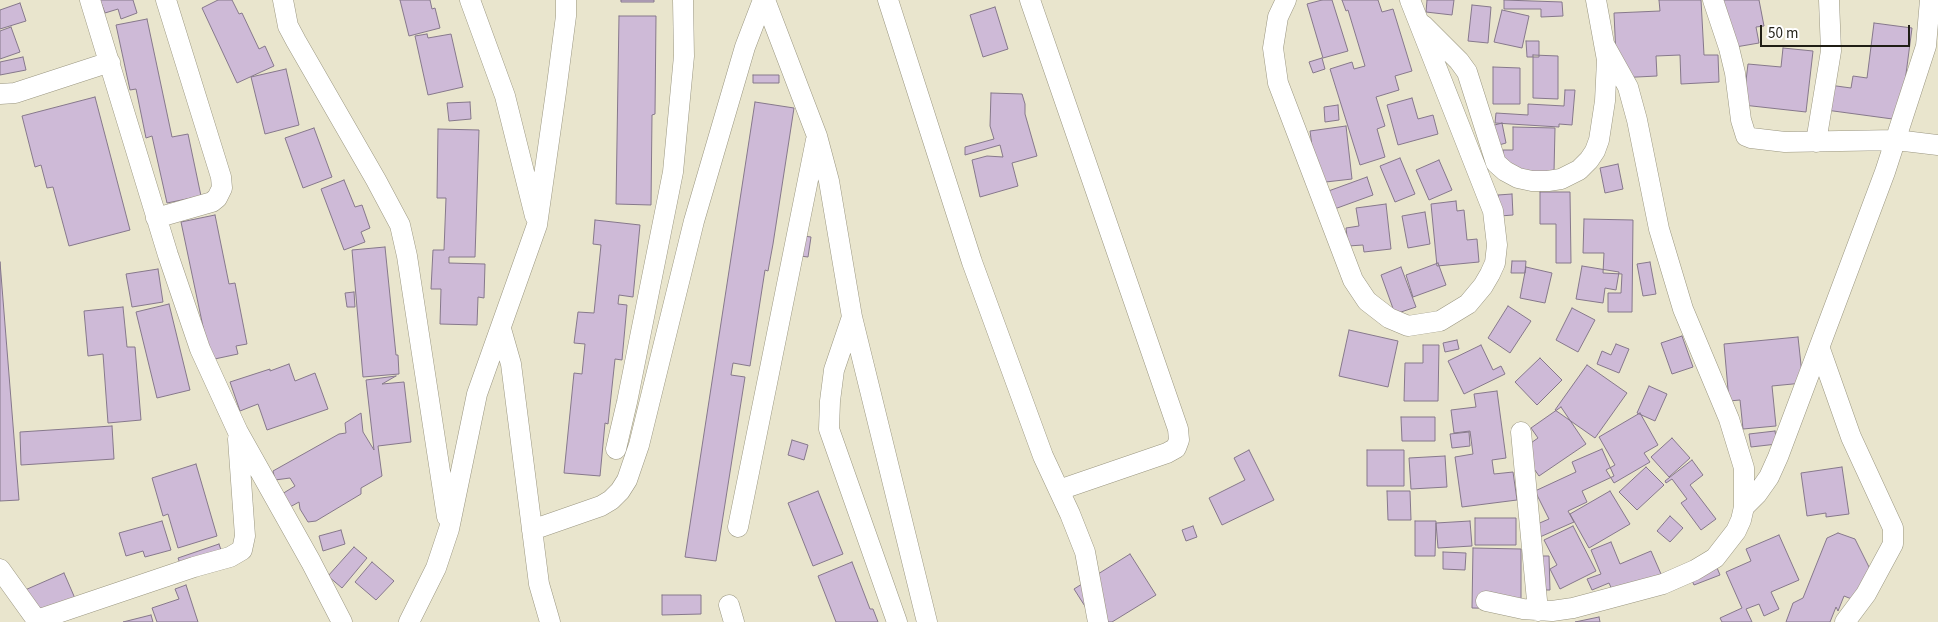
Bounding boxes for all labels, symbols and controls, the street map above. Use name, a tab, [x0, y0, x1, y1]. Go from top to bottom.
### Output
scale bar	[1763, 15, 1913, 47]
text: 50 m	[1768, 23, 1798, 44]

